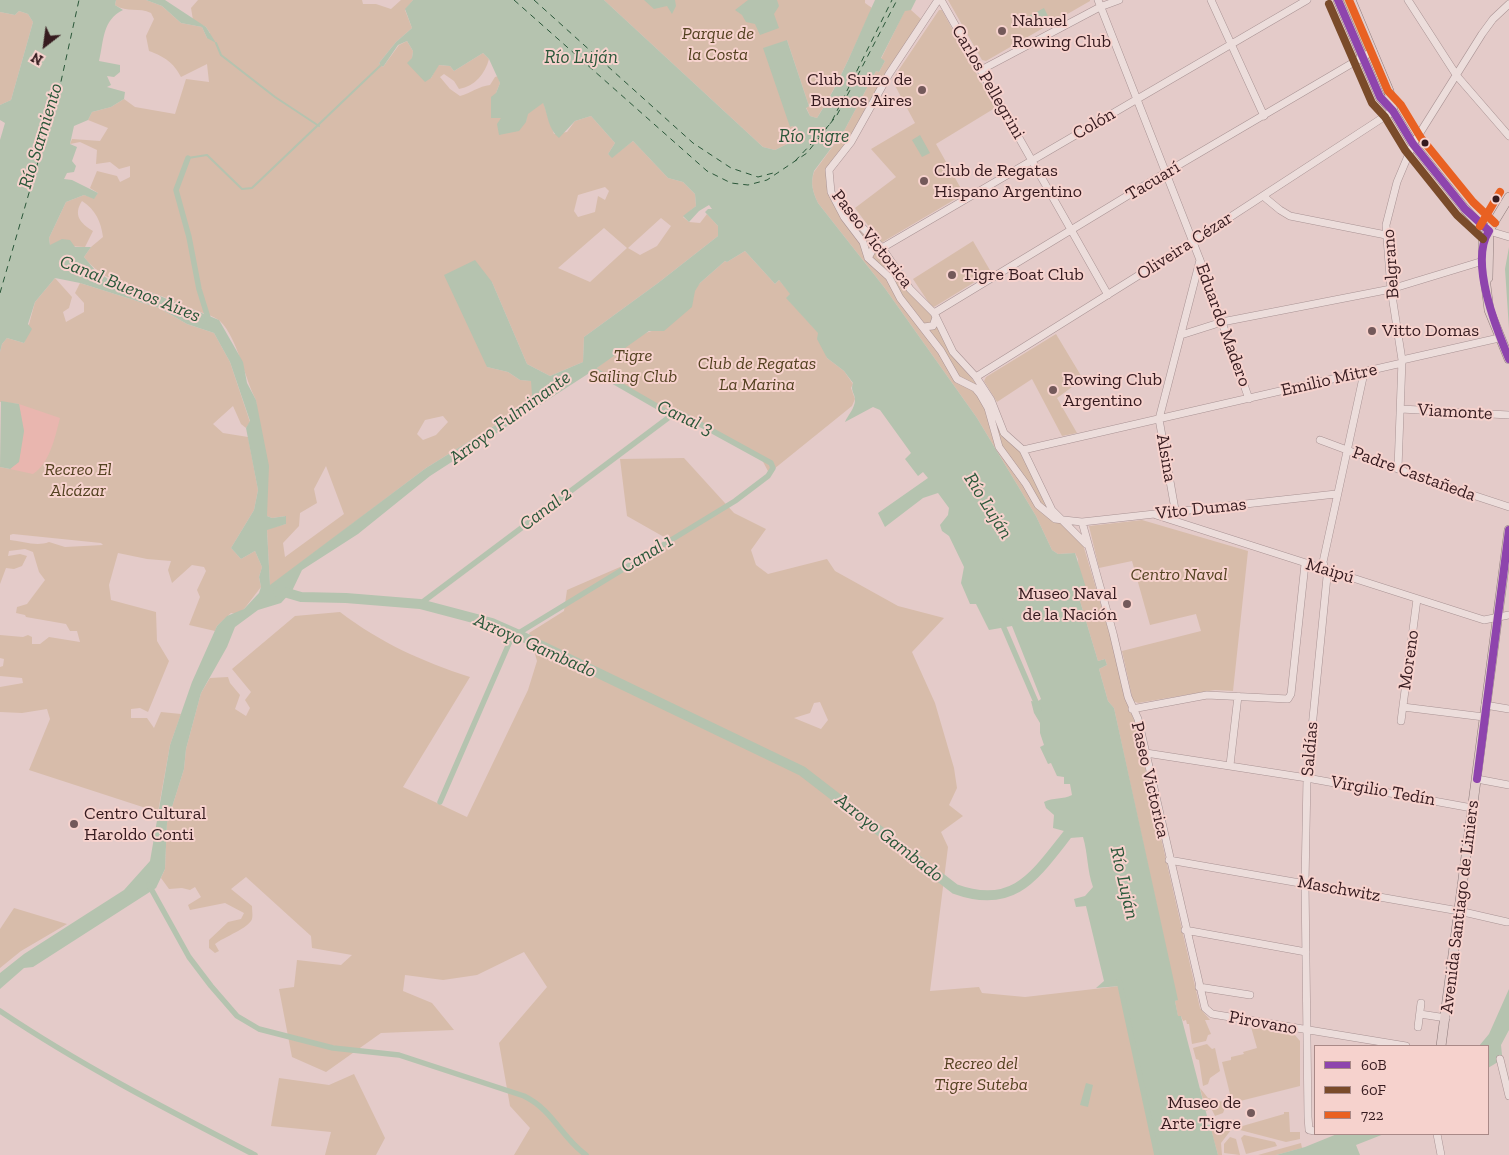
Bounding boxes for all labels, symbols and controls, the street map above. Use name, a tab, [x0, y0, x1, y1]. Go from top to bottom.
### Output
place label: Nahuel Rowing Club	[1012, 10, 1111, 52]
north arrow	[20, 20, 70, 70]
street label: Carlos Pellegrini	[947, 21, 1029, 143]
park label: Parque de la Costa	[682, 23, 754, 66]
marker: Nahuel Rowing Club	[996, 25, 1008, 37]
water label: Río Luján	[544, 47, 618, 69]
text: N	[28, 48, 46, 68]
place label: Club Suizo de Buenos Aires	[807, 69, 912, 112]
water label: Río Sarmiento	[14, 80, 68, 192]
marker: Club Suizo de Buenos Aires	[916, 84, 928, 96]
street label: Colón	[1069, 103, 1119, 145]
water label: Río Tigre	[779, 126, 849, 148]
unlabelled marker	[1420, 138, 1430, 148]
street label: Tacuarí	[1122, 157, 1184, 205]
place label: Club de Regatas Hispano Argentino	[934, 160, 1082, 202]
marker: Club de Regatas Hispano Argentino	[918, 175, 930, 187]
street label: Paseo Victorica	[827, 186, 917, 292]
unlabelled marker	[1491, 194, 1501, 204]
street label: Oliveira Cézar	[1133, 207, 1237, 285]
street label: Belgrano	[1378, 228, 1404, 300]
water label: Canal Buenos Aires	[56, 250, 204, 328]
street label: Eduardo Madero	[1191, 260, 1255, 390]
place label: Tigre Boat Club	[962, 264, 1084, 286]
marker: Tigre Boat Club	[946, 269, 958, 281]
place label: Vitto Domas	[1382, 320, 1479, 342]
marker: Vitto Domas	[1366, 325, 1378, 337]
park label: Tigre Sailing Club	[589, 345, 677, 388]
park label: Club de Regatas La Marina	[698, 353, 816, 396]
street label: Emilio Mitre	[1279, 358, 1379, 402]
water label: Arroyo Fulminante	[445, 366, 575, 470]
place label: Rowing Club Argentino	[1063, 369, 1162, 412]
marker: Rowing Club Argentino	[1047, 384, 1059, 396]
water label: Canal 3	[653, 395, 717, 441]
street label: Viamonte	[1417, 399, 1493, 425]
street label: Alsina	[1151, 432, 1181, 484]
street label: Padre Castañeda	[1349, 442, 1479, 506]
park label: Recreo El Alcázar	[44, 459, 112, 502]
water label: Río Luján	[959, 469, 1017, 543]
water label: Canal 2	[515, 482, 577, 536]
street label: Vito Dumas	[1155, 493, 1247, 525]
water label: Canal 1	[617, 530, 677, 578]
street label: Maipú	[1303, 553, 1357, 589]
park label: Centro Naval	[1131, 564, 1227, 586]
place label: Museo Naval de la Nación	[1018, 583, 1117, 626]
marker: Museo Naval de la Nación	[1121, 598, 1133, 610]
water label: Arroyo Gambado	[470, 609, 600, 683]
street label: Moreno	[1394, 629, 1424, 691]
street label: Paseo Victorica	[1126, 720, 1174, 840]
street label: Saldías	[1297, 721, 1323, 777]
street label: Virgilio Tedín	[1329, 771, 1437, 811]
water label: Arroyo Gambado	[830, 789, 948, 887]
street label: Avenida Santiago de Liniers	[1436, 799, 1484, 1015]
place label: Centro Cultural Haroldo Conti	[84, 803, 206, 846]
marker: Centro Cultural Haroldo Conti	[68, 818, 80, 830]
water label: Río Luján	[1105, 845, 1143, 921]
street label: Maschwitz	[1296, 871, 1382, 907]
street label: Pirovano	[1227, 1006, 1299, 1040]
legend	[1314, 1045, 1489, 1135]
park label: Recreo del Tigre Suteba	[934, 1053, 1028, 1096]
text: 60B	[1361, 1056, 1387, 1074]
text: 60F	[1361, 1081, 1386, 1099]
place label: Museo de Arte Tigre	[1160, 1092, 1241, 1134]
text: 722	[1361, 1106, 1384, 1124]
marker: Museo de Arte Tigre	[1245, 1107, 1257, 1119]

